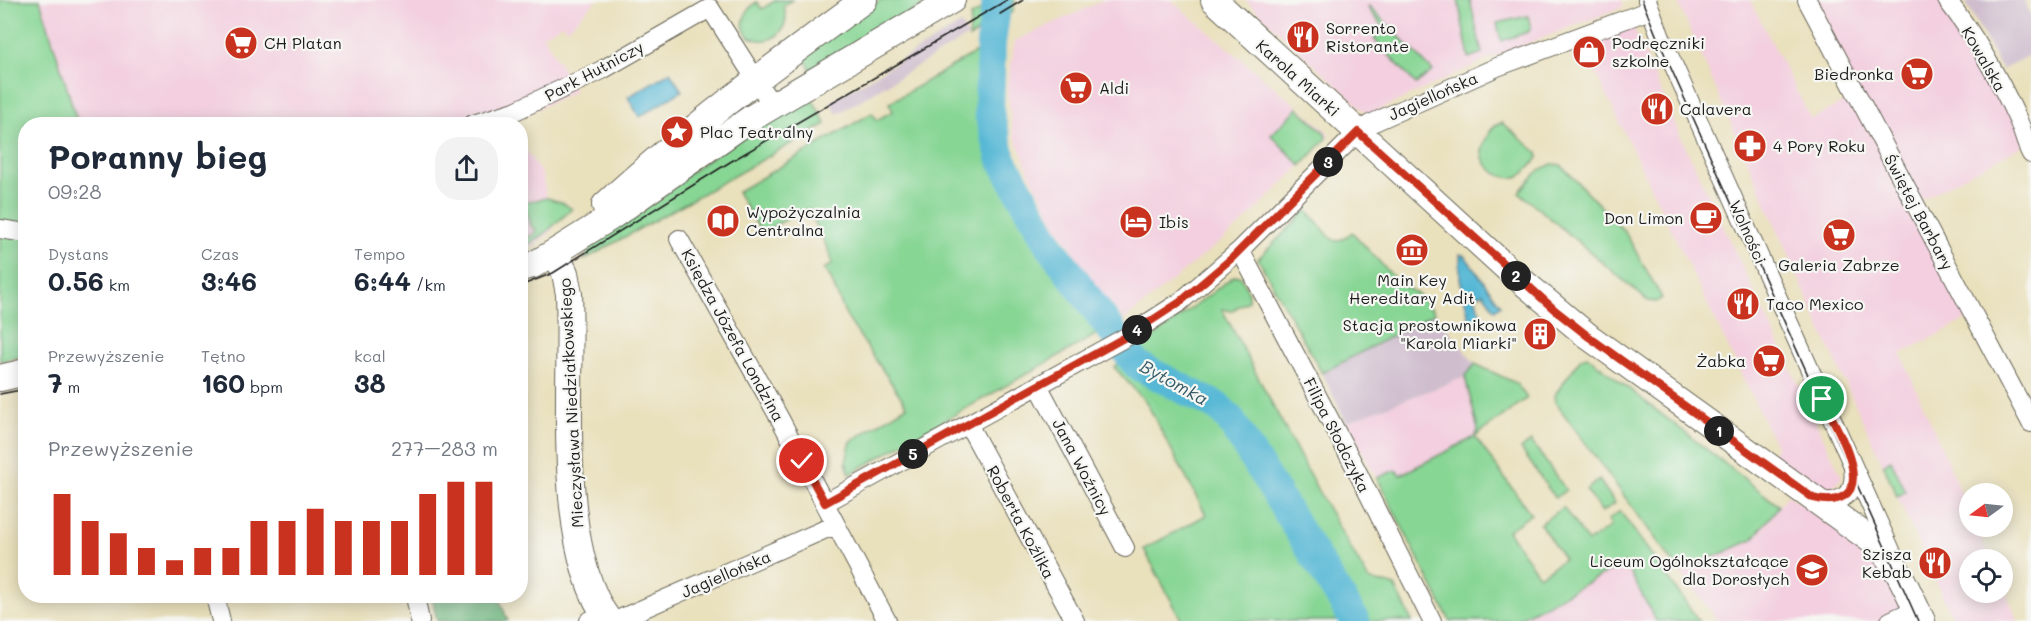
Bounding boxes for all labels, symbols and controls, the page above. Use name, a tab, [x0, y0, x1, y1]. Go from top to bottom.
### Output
place label: Sorrento Ristorante	[1326, 17, 1409, 56]
restaurant icon: Sorrento Ristorante	[1285, 19, 1321, 55]
street label: Kowalska	[1957, 22, 2012, 95]
supermarket icon: CH Platan	[223, 25, 259, 61]
place label: CH Platan	[264, 32, 342, 53]
place label: Podręczniki szkolne	[1612, 32, 1705, 71]
shop icon: Podręczniki szkolne	[1571, 34, 1607, 70]
street label: Karola Miarki	[1252, 35, 1345, 121]
street label: Park Hutniczy	[541, 36, 647, 105]
supermarket icon: Biedronka	[1899, 56, 1935, 92]
place label: Biedronka	[1814, 63, 1894, 84]
street label: Jagiellońska	[1385, 67, 1481, 125]
supermarket icon: Aldi	[1058, 70, 1094, 106]
place label: Aldi	[1099, 77, 1129, 98]
restaurant icon: Calavera	[1639, 91, 1675, 127]
place label: Calavera	[1680, 98, 1752, 119]
place icon: Plac Teatralny	[659, 114, 695, 150]
place label: Plac Teatralny	[700, 121, 813, 142]
pharmacy icon: 4 Pory Roku	[1732, 128, 1768, 164]
text: Poranny bieg	[48, 134, 267, 177]
place label: 4 Pory Roku	[1773, 135, 1865, 156]
button: share	[435, 137, 498, 200]
pin: 3	[1313, 147, 1343, 177]
street label: Świętej Barbary	[1880, 150, 1959, 273]
text: 3	[1323, 151, 1333, 172]
text: 09:28	[48, 178, 102, 204]
street label: Wolności	[1725, 196, 1772, 267]
cafe icon: Don Limon	[1688, 200, 1724, 236]
place label: Wypożyczalnia Centralna	[746, 201, 861, 240]
library icon: Wypożyczalnia Centralna	[705, 203, 741, 239]
hotel icon: Ibis	[1118, 204, 1154, 240]
place label: Don Limon	[1604, 207, 1683, 228]
place label: Ibis	[1159, 211, 1189, 232]
supermarket icon: Galeria Zabrze	[1821, 217, 1857, 253]
museum icon: Main Key Hereditary Adit	[1394, 232, 1430, 268]
text: Dystans	[48, 243, 109, 264]
text: Czas	[201, 243, 239, 264]
text: Tempo	[354, 243, 405, 264]
street label: Księdza Józefa Londzina	[677, 245, 790, 425]
place label: Galeria Zabrze	[1778, 254, 1900, 275]
pin: 2	[1501, 261, 1531, 291]
text: 0.56	[48, 264, 104, 298]
text: 3:46	[201, 264, 257, 298]
text: 6:44	[354, 264, 411, 298]
text: 2	[1512, 265, 1520, 286]
place label: Main Key Hereditary Adit	[1349, 269, 1475, 308]
text: km	[104, 274, 130, 295]
text: /km	[411, 274, 446, 295]
street label: Mieczysława Niedziałkowskiego	[553, 278, 588, 528]
restaurant icon: Taco Mexico	[1725, 286, 1761, 322]
place label: Taco Mexico	[1766, 293, 1864, 314]
place label: Stacja prostownikowa "Karola Miarki"	[1343, 314, 1517, 353]
pin: 4	[1122, 315, 1152, 345]
building icon: Stacja prostownikowa "Karola Miarki"	[1522, 316, 1558, 352]
text: 4	[1132, 319, 1142, 340]
supermarket icon: Żabka	[1751, 343, 1787, 379]
text: Przewyższenie	[48, 345, 165, 366]
text: Tętno	[201, 345, 245, 366]
text: kcal	[354, 345, 386, 366]
place label: Żabka	[1697, 350, 1746, 371]
water label: Bytomka	[1136, 354, 1213, 411]
text: 7	[48, 366, 62, 400]
text: 160	[201, 366, 245, 400]
text: 38	[354, 366, 386, 400]
pin	[1796, 373, 1847, 424]
street label: Filipa Słodczyka	[1299, 374, 1376, 496]
text: m	[62, 376, 80, 397]
text: bpm	[245, 376, 283, 397]
icon: arrive	[1805, 382, 1838, 415]
street label: Jana Woźnicy	[1048, 415, 1117, 519]
pin: 1	[1704, 416, 1734, 446]
text: 1	[1715, 420, 1723, 441]
text: Przewyższenie	[48, 435, 194, 461]
text: 277–283 m	[391, 435, 498, 461]
pin	[776, 435, 827, 486]
pin: 5	[898, 439, 928, 469]
text: 5	[908, 443, 918, 464]
icon: check	[785, 444, 818, 477]
street label: Roberta Koźlika	[983, 461, 1060, 582]
north arrow	[1959, 483, 2013, 537]
map controls	[1959, 483, 2013, 603]
place label: Szisza Kebab	[1862, 543, 1912, 582]
street label: Jagiellońska	[678, 545, 774, 602]
restaurant icon: Szisza Kebab	[1917, 545, 1953, 581]
button: locate	[1959, 549, 2013, 603]
place label: Liceum Ogólnokształcące dla Dorosłych	[1590, 550, 1789, 589]
school or university icon: Liceum Ogólnokształcące dla Dorosłych	[1794, 552, 1830, 588]

